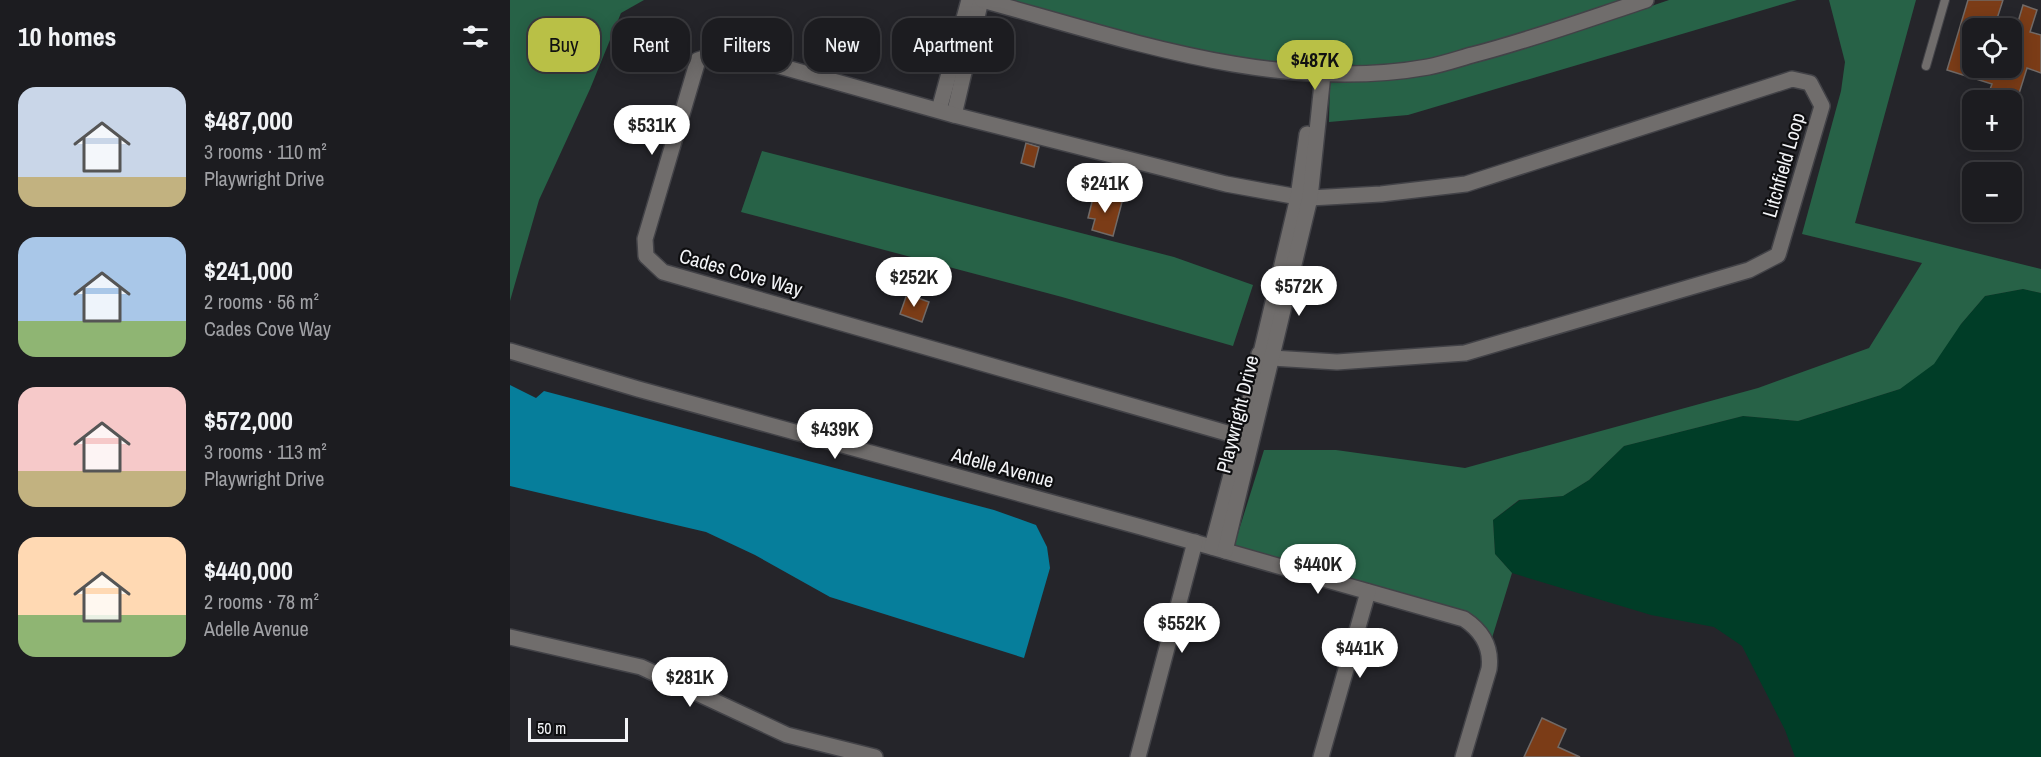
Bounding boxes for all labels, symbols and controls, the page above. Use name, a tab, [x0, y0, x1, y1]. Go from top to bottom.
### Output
chip: Buy	[528, 18, 600, 72]
chip: Rent	[612, 18, 690, 72]
chip: Filters	[702, 18, 792, 72]
chip: New	[804, 18, 880, 72]
chip: Apartment	[892, 18, 1014, 72]
map controls	[1962, 18, 2022, 222]
button: locate	[1962, 18, 2022, 78]
text: 10 homes	[18, 19, 116, 54]
icon: filters	[459, 20, 492, 53]
pin: $487K	[1273, 40, 1357, 91]
text: $487K	[1291, 46, 1339, 73]
button: +	[1962, 90, 2022, 150]
text: $487,000	[204, 103, 293, 138]
pin: $531K	[610, 105, 694, 156]
street label: Litchfield Loop	[1755, 110, 1811, 220]
icon: home	[66, 111, 138, 183]
text: $531K	[628, 111, 676, 138]
text: 3 rooms · 110 m²	[204, 138, 327, 165]
button: −	[1962, 162, 2022, 222]
pin: $241K	[1063, 163, 1147, 214]
text: Playwright Drive	[204, 165, 324, 192]
text: $241K	[1081, 169, 1129, 196]
street label: Cades Cove Way	[676, 242, 807, 303]
text: $241,000	[204, 253, 293, 288]
pin: $252K	[872, 257, 956, 308]
icon: home	[66, 261, 138, 333]
text: $252K	[890, 263, 938, 290]
pin: $572K	[1257, 266, 1341, 317]
text: $572K	[1275, 272, 1323, 299]
text: 2 rooms · 56 m²	[204, 288, 319, 315]
text: Cades Cove Way	[204, 315, 331, 342]
street label: Playwright Drive	[1209, 352, 1265, 476]
text: $572,000	[204, 403, 293, 438]
pin: $439K	[793, 409, 877, 460]
icon: home	[66, 411, 138, 483]
text: $439K	[811, 415, 859, 442]
text: 3 rooms · 113 m²	[204, 438, 327, 465]
street label: Adelle Avenue	[948, 440, 1057, 494]
text: Playwright Drive	[204, 465, 324, 492]
pin: $440K	[1276, 544, 1360, 595]
text: $440K	[1294, 550, 1342, 577]
text: $440,000	[204, 553, 293, 588]
icon: home	[66, 561, 138, 633]
text: 2 rooms · 78 m²	[204, 588, 319, 615]
pin: $552K	[1140, 603, 1224, 654]
text: $552K	[1158, 609, 1206, 636]
text: Adelle Avenue	[204, 615, 309, 642]
pin: $441K	[1318, 628, 1402, 679]
text: $441K	[1336, 634, 1384, 661]
pin: $281K	[648, 657, 732, 708]
text: $281K	[666, 663, 714, 690]
scale bar	[528, 715, 628, 742]
text: 50 m	[537, 717, 566, 739]

